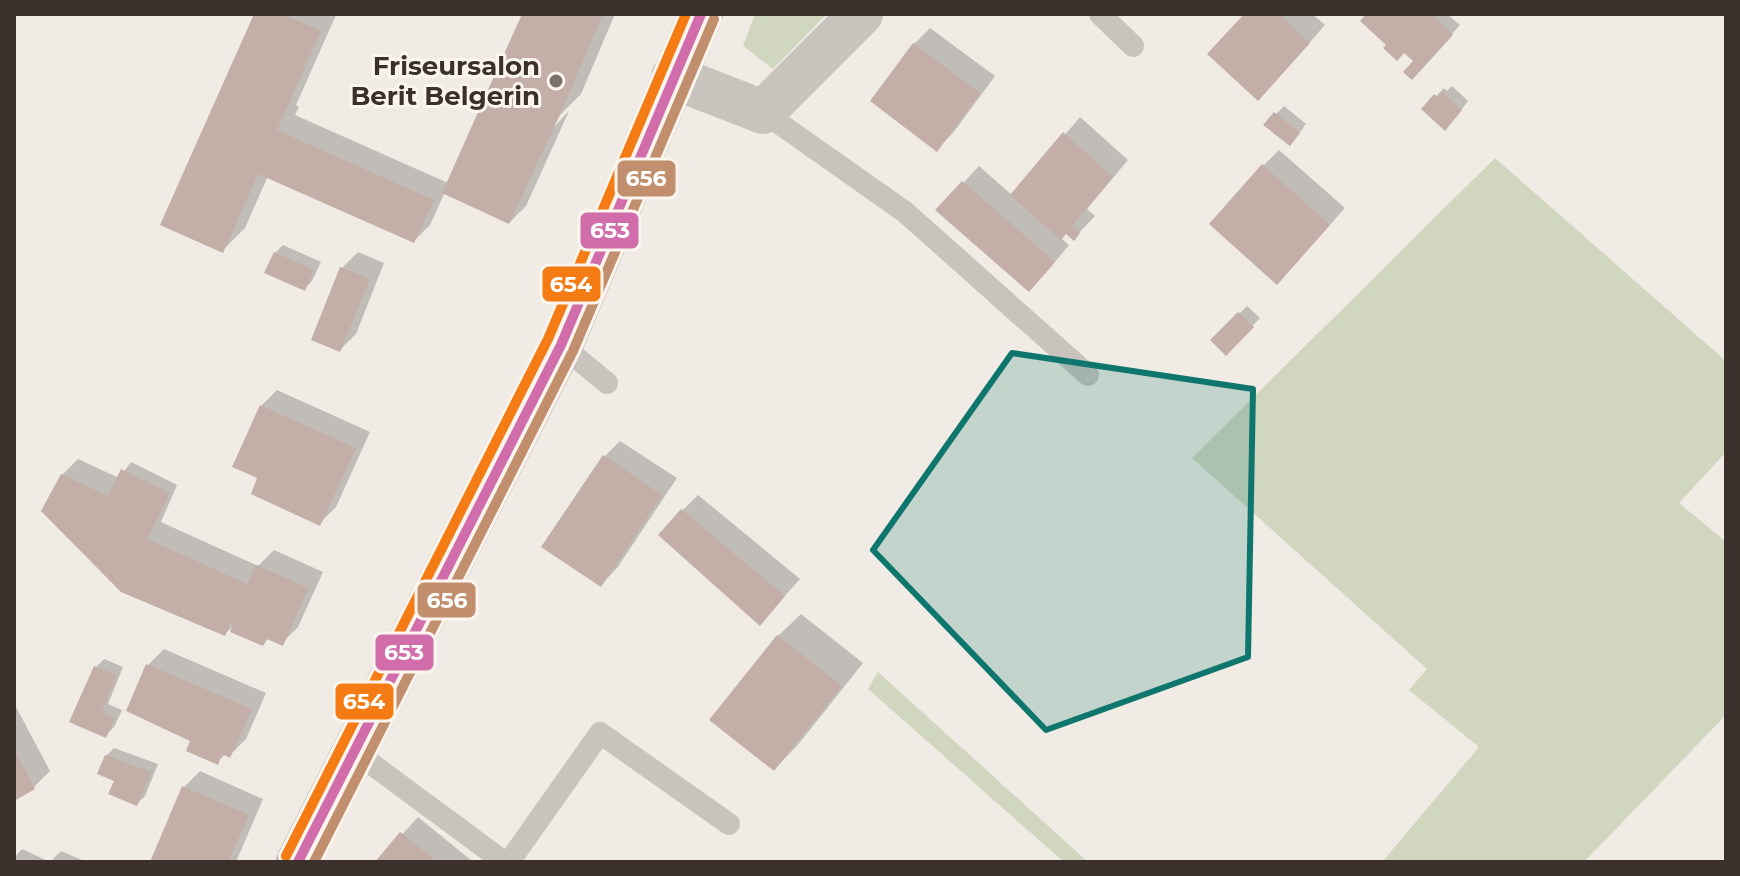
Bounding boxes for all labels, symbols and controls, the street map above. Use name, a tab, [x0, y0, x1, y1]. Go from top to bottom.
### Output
place label: Friseursalon Berit Belgerin	[350, 50, 540, 112]
marker: Friseursalon Berit Belgerin	[547, 72, 565, 90]
line badge: 656	[616, 159, 677, 198]
text: 656	[625, 165, 667, 192]
line badge: 653	[579, 211, 640, 250]
text: 653	[590, 217, 630, 244]
line badge: 654	[541, 265, 602, 303]
text: 654	[550, 271, 592, 298]
line badge: 656	[416, 581, 477, 619]
text: 656	[426, 587, 468, 614]
line badge: 653	[374, 633, 435, 672]
text: 653	[384, 639, 424, 666]
line badge: 654	[334, 682, 395, 721]
text: 654	[343, 688, 385, 715]

